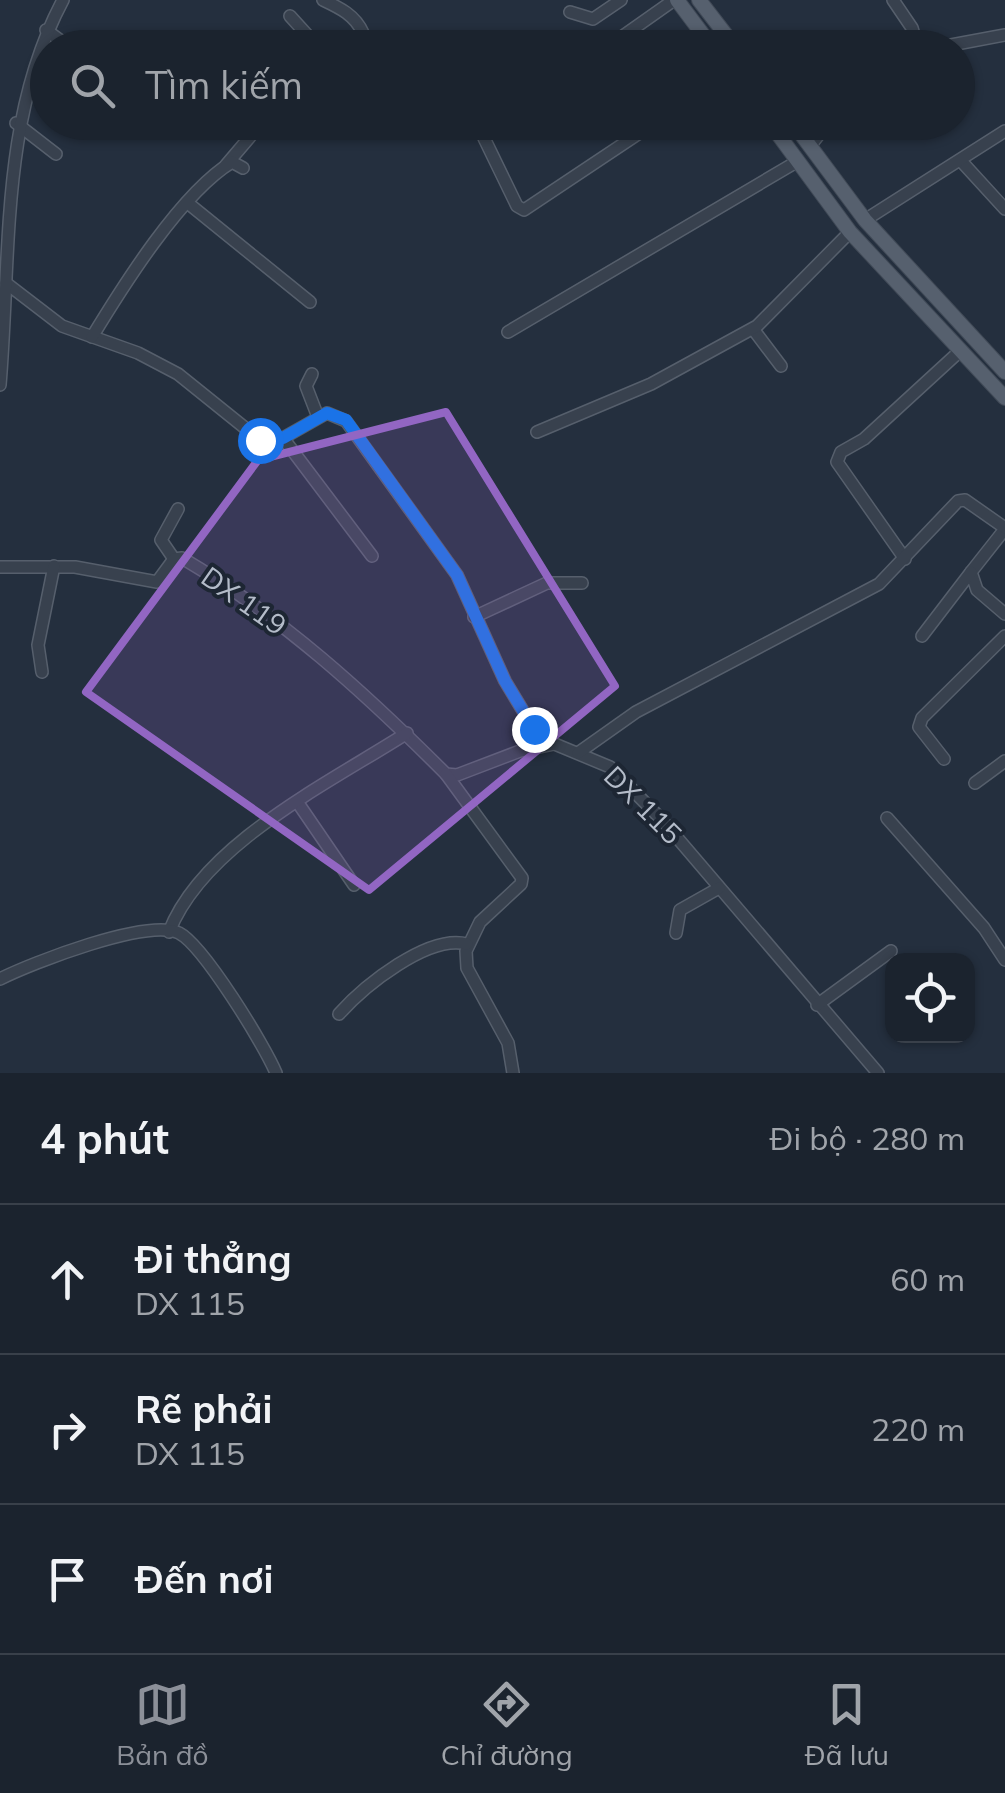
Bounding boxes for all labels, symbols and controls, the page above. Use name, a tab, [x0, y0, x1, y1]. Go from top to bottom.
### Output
search box	[30, 30, 975, 140]
icon: search	[65, 58, 120, 113]
text: Tìm kiếm	[145, 61, 303, 109]
route start	[238, 418, 284, 464]
street label: DX 119	[195, 559, 294, 643]
route end	[512, 707, 558, 753]
street label: DX 115	[597, 758, 690, 851]
map controls	[885, 953, 975, 1043]
button: locate	[885, 953, 975, 1043]
text: 4 phút	[40, 1112, 169, 1165]
text: Đi bộ · 280 m	[770, 1118, 965, 1158]
text: Đi thẳng	[135, 1235, 292, 1283]
icon: ahead	[40, 1252, 95, 1307]
text: 60 m	[890, 1259, 965, 1299]
text: DX 115	[135, 1283, 245, 1323]
text: Rẽ phải	[135, 1385, 272, 1433]
icon: right	[40, 1402, 95, 1457]
text: 220 m	[871, 1409, 965, 1449]
text: DX 115	[135, 1433, 245, 1473]
icon: arrive	[40, 1552, 95, 1607]
text: Đến nơi	[135, 1555, 273, 1603]
tab: Bản đồ	[116, 1677, 209, 1772]
tab: Chỉ đường	[441, 1677, 573, 1772]
tab: Đã lưu	[805, 1677, 889, 1772]

